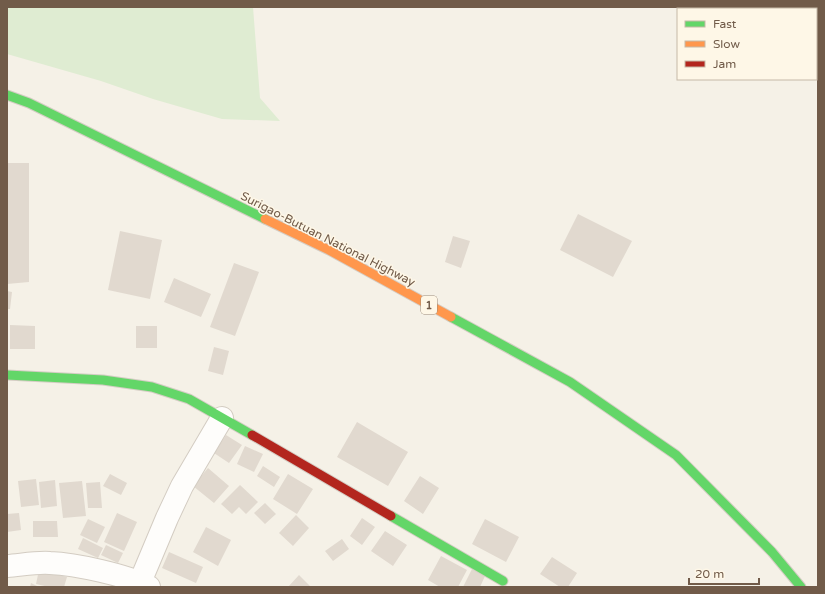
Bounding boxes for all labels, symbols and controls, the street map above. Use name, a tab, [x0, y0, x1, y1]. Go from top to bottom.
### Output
legend	[677, 8, 817, 80]
text: Fast	[713, 17, 737, 31]
text: Slow	[713, 37, 740, 51]
text: Jam	[713, 57, 736, 71]
street label: Surigao-Butuan National Highway	[238, 189, 418, 289]
road number: 1	[421, 296, 437, 314]
scale bar	[689, 560, 759, 586]
text: 20 m	[695, 567, 724, 581]

